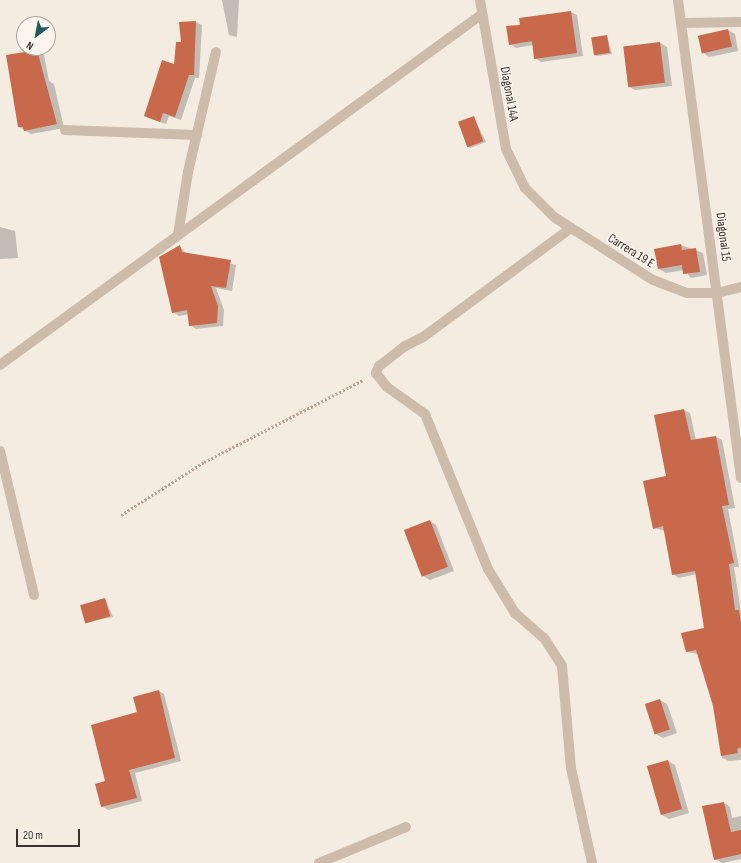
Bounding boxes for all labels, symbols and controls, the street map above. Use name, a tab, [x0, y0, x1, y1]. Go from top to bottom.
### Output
north arrow	[16, 16, 56, 56]
text: N	[24, 39, 36, 53]
street label: Diagonal 14A	[497, 66, 521, 122]
street label: Diagonal 15	[712, 212, 734, 262]
street label: Carrera 19 E	[605, 231, 657, 271]
scale bar	[18, 821, 82, 847]
text: 20 m	[23, 828, 43, 843]

